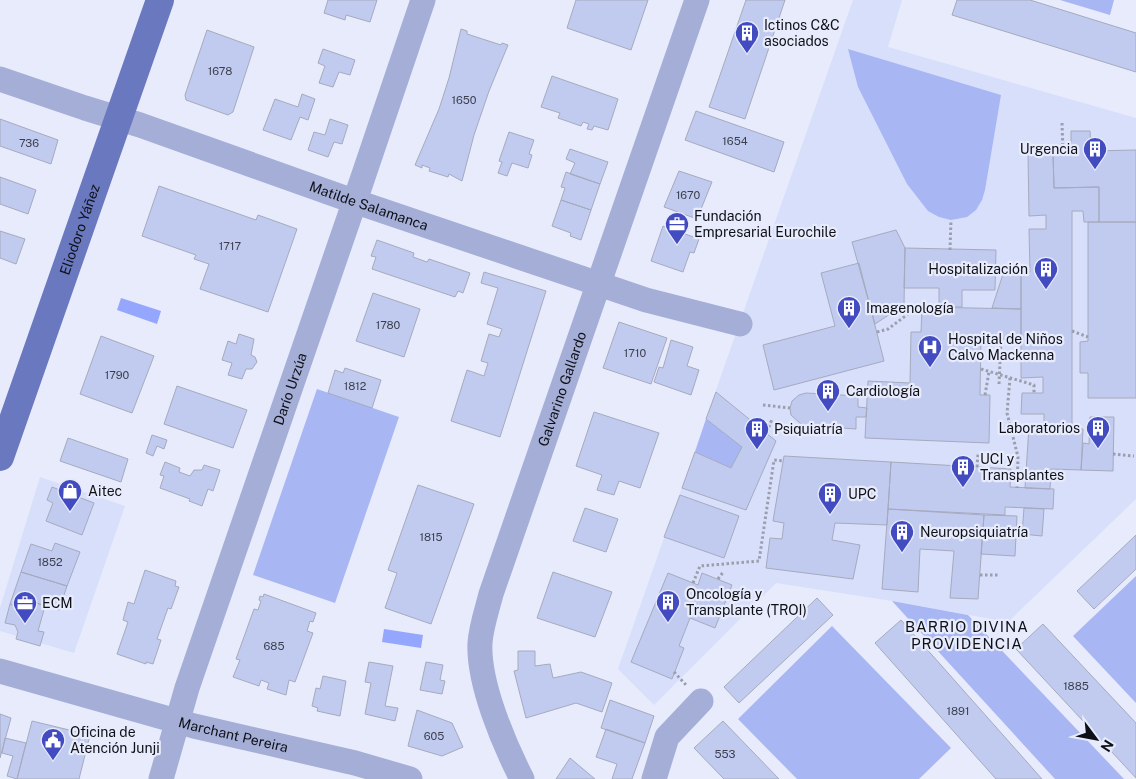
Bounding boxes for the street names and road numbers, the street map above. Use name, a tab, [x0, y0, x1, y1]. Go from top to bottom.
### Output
street label: Matilde Salamanca	[307, 178, 430, 234]
street label: Eliodoro Yáñez	[56, 182, 103, 277]
street label: Galvarino Gallardo	[535, 329, 589, 448]
street label: Darío Urzúa	[270, 351, 310, 427]
street label: Marchant Pereira	[177, 714, 290, 755]

